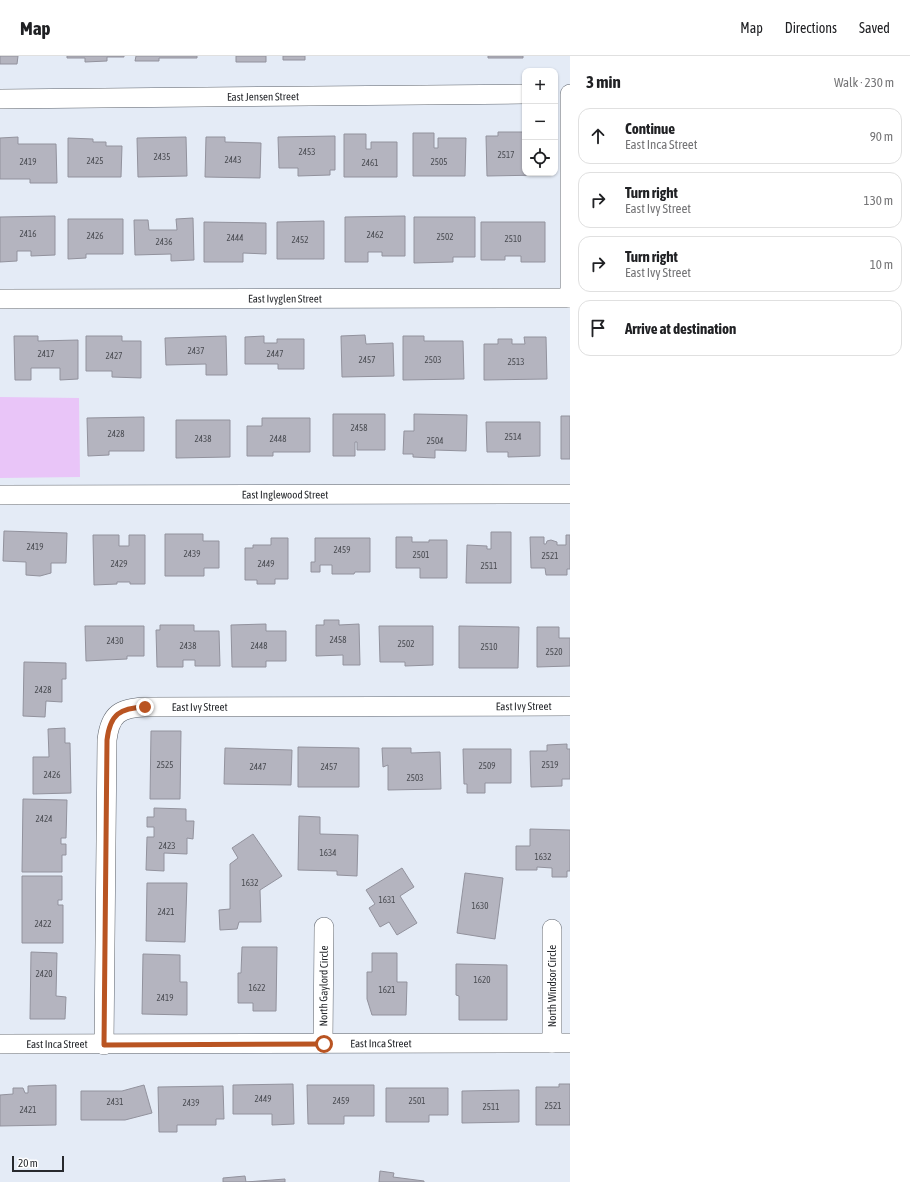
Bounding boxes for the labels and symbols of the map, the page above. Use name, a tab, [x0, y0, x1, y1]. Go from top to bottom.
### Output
street label: East Jensen Street	[227, 90, 299, 103]
house number: 2453	[299, 147, 315, 157]
house number: 2517	[498, 150, 514, 160]
house number: 2435	[154, 152, 170, 162]
house number: 2443	[225, 155, 241, 165]
house number: 2425	[87, 156, 103, 166]
house number: 2419	[20, 157, 36, 167]
house number: 2505	[431, 157, 447, 167]
house number: 2461	[362, 158, 378, 168]
house number: 2416	[20, 229, 36, 239]
house number: 2462	[367, 230, 383, 240]
house number: 2426	[87, 231, 103, 241]
house number: 2502	[437, 232, 453, 242]
house number: 2444	[227, 233, 243, 243]
house number: 2510	[505, 234, 521, 244]
house number: 2452	[292, 235, 308, 245]
house number: 2436	[156, 237, 172, 247]
street label: East Ivyglen Street	[248, 292, 322, 305]
house number: 2437	[188, 346, 204, 356]
house number: 2417	[38, 349, 54, 359]
house number: 2447	[267, 349, 283, 359]
house number: 2427	[106, 351, 122, 361]
house number: 2457	[359, 355, 375, 365]
house number: 2503	[425, 355, 441, 365]
house number: 2513	[508, 357, 524, 367]
house number: 2458	[351, 423, 367, 433]
house number: 2428	[108, 429, 124, 439]
house number: 2514	[505, 432, 521, 442]
house number: 2438	[195, 434, 211, 444]
house number: 2448	[270, 434, 286, 444]
house number: 2504	[427, 436, 443, 446]
street label: East Inglewood Street	[242, 488, 328, 501]
house number: 2419	[27, 542, 43, 552]
house number: 2459	[334, 545, 350, 555]
house number: 2439	[184, 549, 200, 559]
house number: 2501	[413, 550, 429, 560]
house number: 2521	[542, 551, 558, 561]
house number: 2429	[111, 559, 127, 569]
house number: 2449	[258, 559, 274, 569]
house number: 2511	[481, 561, 497, 571]
house number: 2458	[330, 635, 346, 645]
house number: 2430	[107, 636, 123, 646]
house number: 2502	[398, 639, 414, 649]
house number: 2438	[180, 641, 196, 651]
house number: 2448	[251, 641, 267, 651]
house number: 2510	[481, 642, 497, 652]
house number: 2520	[546, 647, 562, 657]
house number: 2428	[35, 685, 51, 695]
route end	[136, 698, 154, 716]
street label: East Ivy Street	[496, 700, 552, 712]
street label: East Ivy Street	[172, 701, 228, 713]
house number: 2525	[157, 760, 173, 770]
house number: 2519	[542, 760, 558, 770]
house number: 2509	[479, 761, 495, 771]
house number: 2447	[250, 762, 266, 772]
house number: 2457	[321, 762, 337, 772]
house number: 2426	[44, 770, 60, 780]
house number: 2503	[407, 773, 423, 783]
house number: 2424	[36, 814, 52, 824]
house number: 2423	[159, 841, 175, 851]
house number: 1634	[320, 848, 336, 858]
house number: 1632	[535, 852, 551, 862]
house number: 1632	[242, 878, 258, 888]
house number: 1631	[379, 895, 395, 905]
house number: 1630	[472, 901, 488, 911]
house number: 2421	[158, 907, 174, 917]
house number: 2422	[35, 919, 51, 929]
street label: North Gaylord Circle	[317, 945, 330, 1027]
street label: North Windsor Circle	[546, 945, 558, 1027]
house number: 2420	[36, 969, 52, 979]
house number: 1620	[474, 975, 490, 985]
house number: 1622	[249, 983, 265, 993]
house number: 1621	[379, 985, 395, 995]
house number: 2419	[157, 993, 173, 1003]
route start	[315, 1035, 333, 1053]
street label: East Inca Street	[350, 1037, 412, 1049]
street label: East Inca Street	[26, 1038, 88, 1050]
house number: 2449	[255, 1094, 271, 1104]
house number: 2459	[333, 1096, 349, 1106]
house number: 2501	[409, 1096, 425, 1106]
house number: 2431	[107, 1097, 123, 1107]
house number: 2439	[183, 1098, 199, 1108]
house number: 2521	[545, 1101, 561, 1111]
house number: 2511	[483, 1102, 499, 1112]
house number: 2421	[20, 1105, 36, 1115]
scale bar	[12, 1154, 64, 1173]

